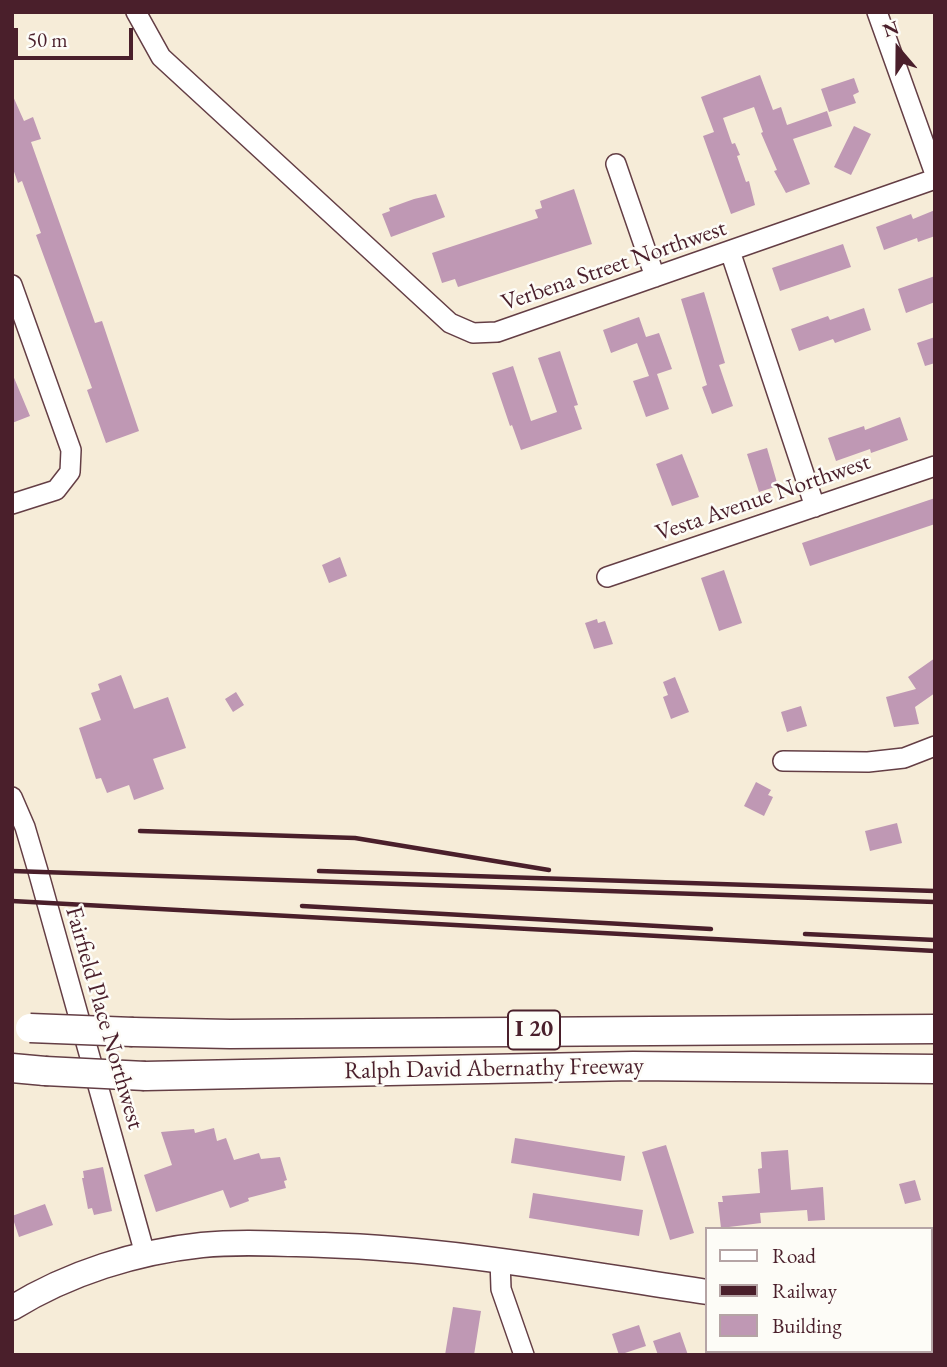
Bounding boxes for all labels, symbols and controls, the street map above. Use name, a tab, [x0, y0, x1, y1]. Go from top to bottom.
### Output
scale bar	[18, 14, 136, 58]
north arrow	[863, 14, 933, 84]
text: N	[879, 14, 902, 43]
text: 50 m	[27, 26, 68, 53]
street label: Verbena Street Northwest	[498, 214, 730, 318]
street label: Vesta Avenue Northwest	[652, 448, 874, 548]
street label: Fairfield Place Northwest	[58, 903, 150, 1133]
road number: I 20	[508, 1010, 560, 1050]
street label: Ralph David Abernathy Freeway	[344, 1052, 644, 1086]
legend	[706, 1227, 933, 1353]
text: Road	[772, 1242, 816, 1269]
text: Railway	[772, 1277, 837, 1304]
text: Building	[772, 1312, 842, 1339]

